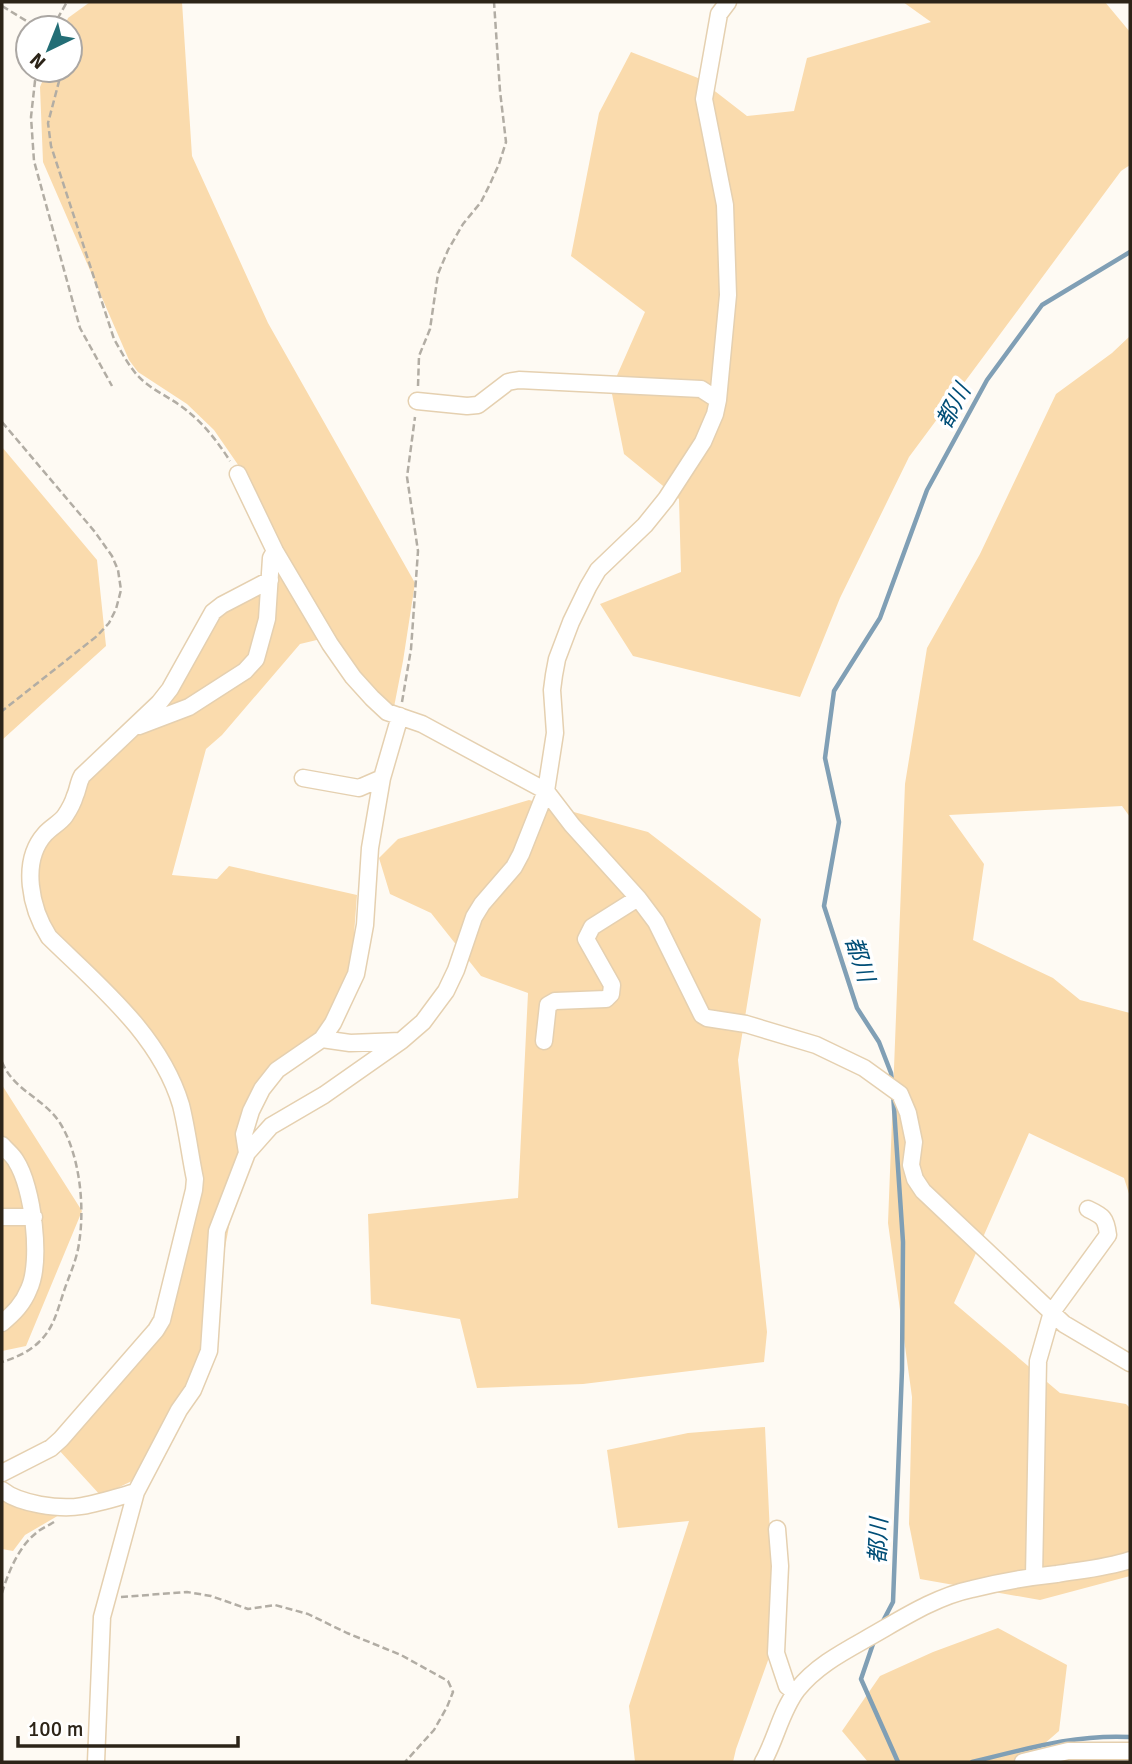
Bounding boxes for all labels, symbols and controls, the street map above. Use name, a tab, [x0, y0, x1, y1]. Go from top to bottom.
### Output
north arrow	[14, 14, 84, 84]
text: N	[25, 47, 51, 74]
water label: 都川	[930, 376, 978, 433]
water label: 都川	[839, 933, 881, 988]
water label: 都川	[863, 1515, 894, 1565]
scale bar	[18, 1704, 238, 1748]
text: 100 m	[28, 1716, 83, 1742]

